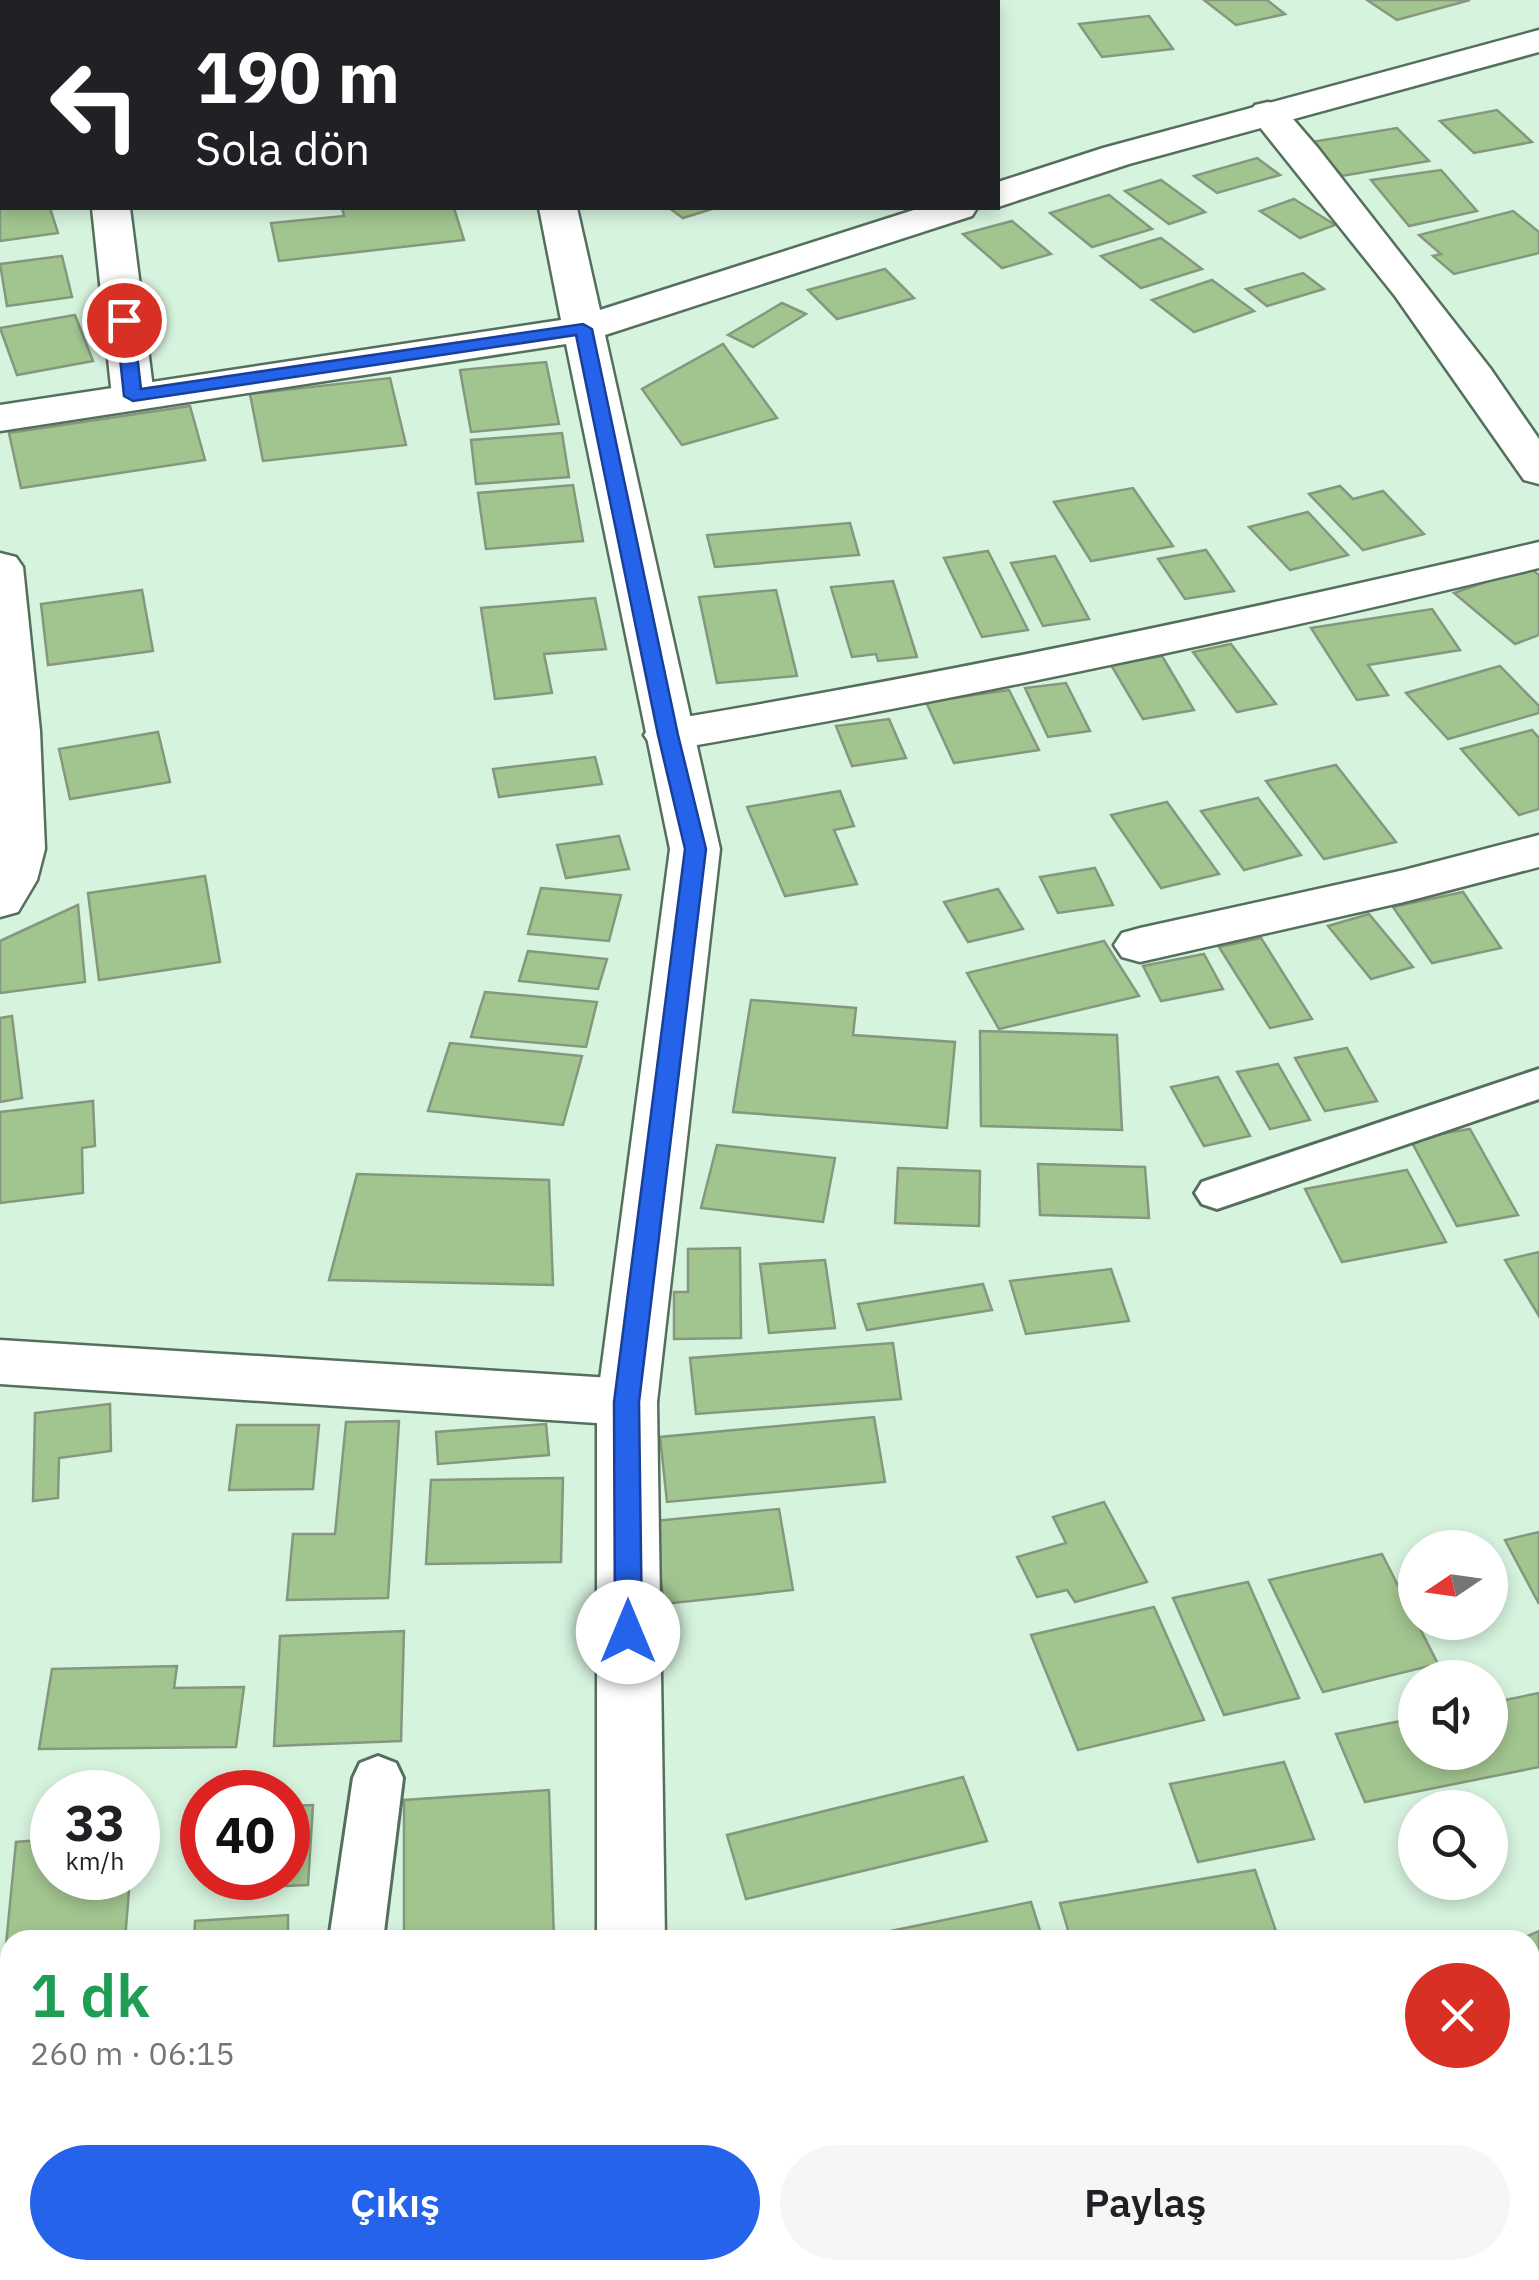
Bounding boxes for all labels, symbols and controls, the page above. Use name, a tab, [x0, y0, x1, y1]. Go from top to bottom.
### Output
text: 190 m	[195, 31, 400, 122]
icon: left	[30, 40, 160, 170]
text: Sola dön	[195, 119, 370, 177]
pin	[82, 278, 167, 363]
icon: arrive	[97, 293, 152, 348]
north arrow	[1398, 1530, 1508, 1640]
map controls	[1398, 1530, 1508, 1900]
position arrow	[576, 1580, 680, 1684]
button: sound	[1398, 1660, 1508, 1770]
speed limit sign: 40	[180, 1770, 310, 1900]
text: 33	[65, 1790, 125, 1855]
button: search	[1398, 1790, 1508, 1900]
text: km/h	[66, 1844, 124, 1877]
text: 1 dk	[30, 1955, 150, 2034]
button: close	[1405, 1963, 1510, 2068]
text: 260 m · 06:15	[30, 2032, 235, 2074]
button: Çıkış	[30, 2145, 760, 2260]
button: Paylaş	[780, 2145, 1510, 2260]

